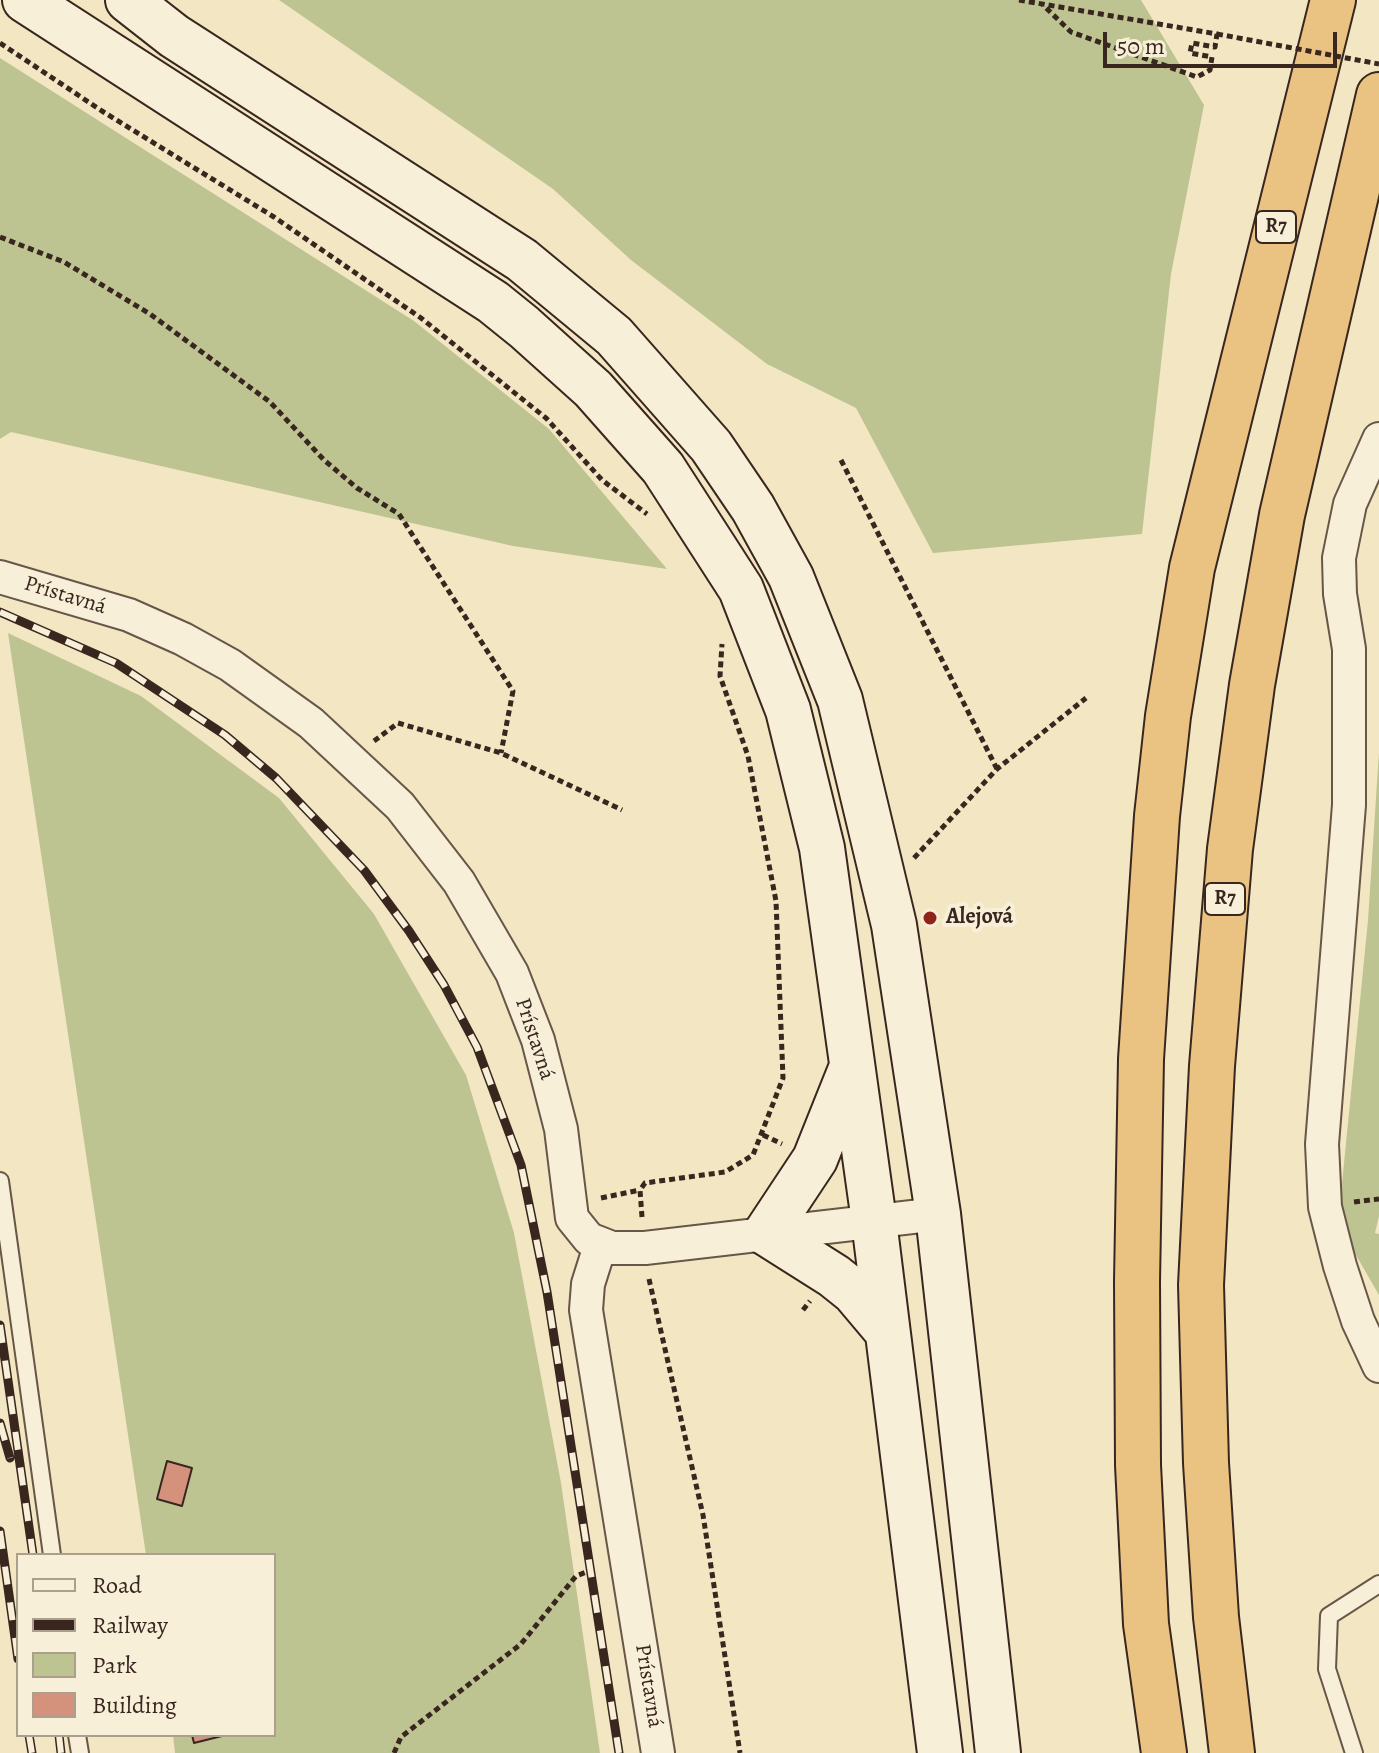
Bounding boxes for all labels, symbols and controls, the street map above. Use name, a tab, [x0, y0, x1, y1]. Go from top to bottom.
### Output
scale bar	[1107, 16, 1341, 66]
text: 50 m	[1117, 30, 1165, 62]
road number: R7	[1256, 211, 1296, 243]
street label: Prístavná	[21, 571, 109, 621]
road number: R7	[1205, 883, 1245, 915]
place label: Alejová	[946, 905, 1013, 931]
marker: Alejová	[921, 909, 939, 927]
street label: Prístavná	[508, 995, 560, 1083]
legend	[16, 1553, 276, 1737]
text: Road	[92, 1569, 142, 1601]
text: Railway	[92, 1609, 168, 1641]
street label: Prístavná	[628, 1642, 668, 1730]
text: Park	[92, 1649, 137, 1681]
text: Building	[92, 1689, 177, 1721]

